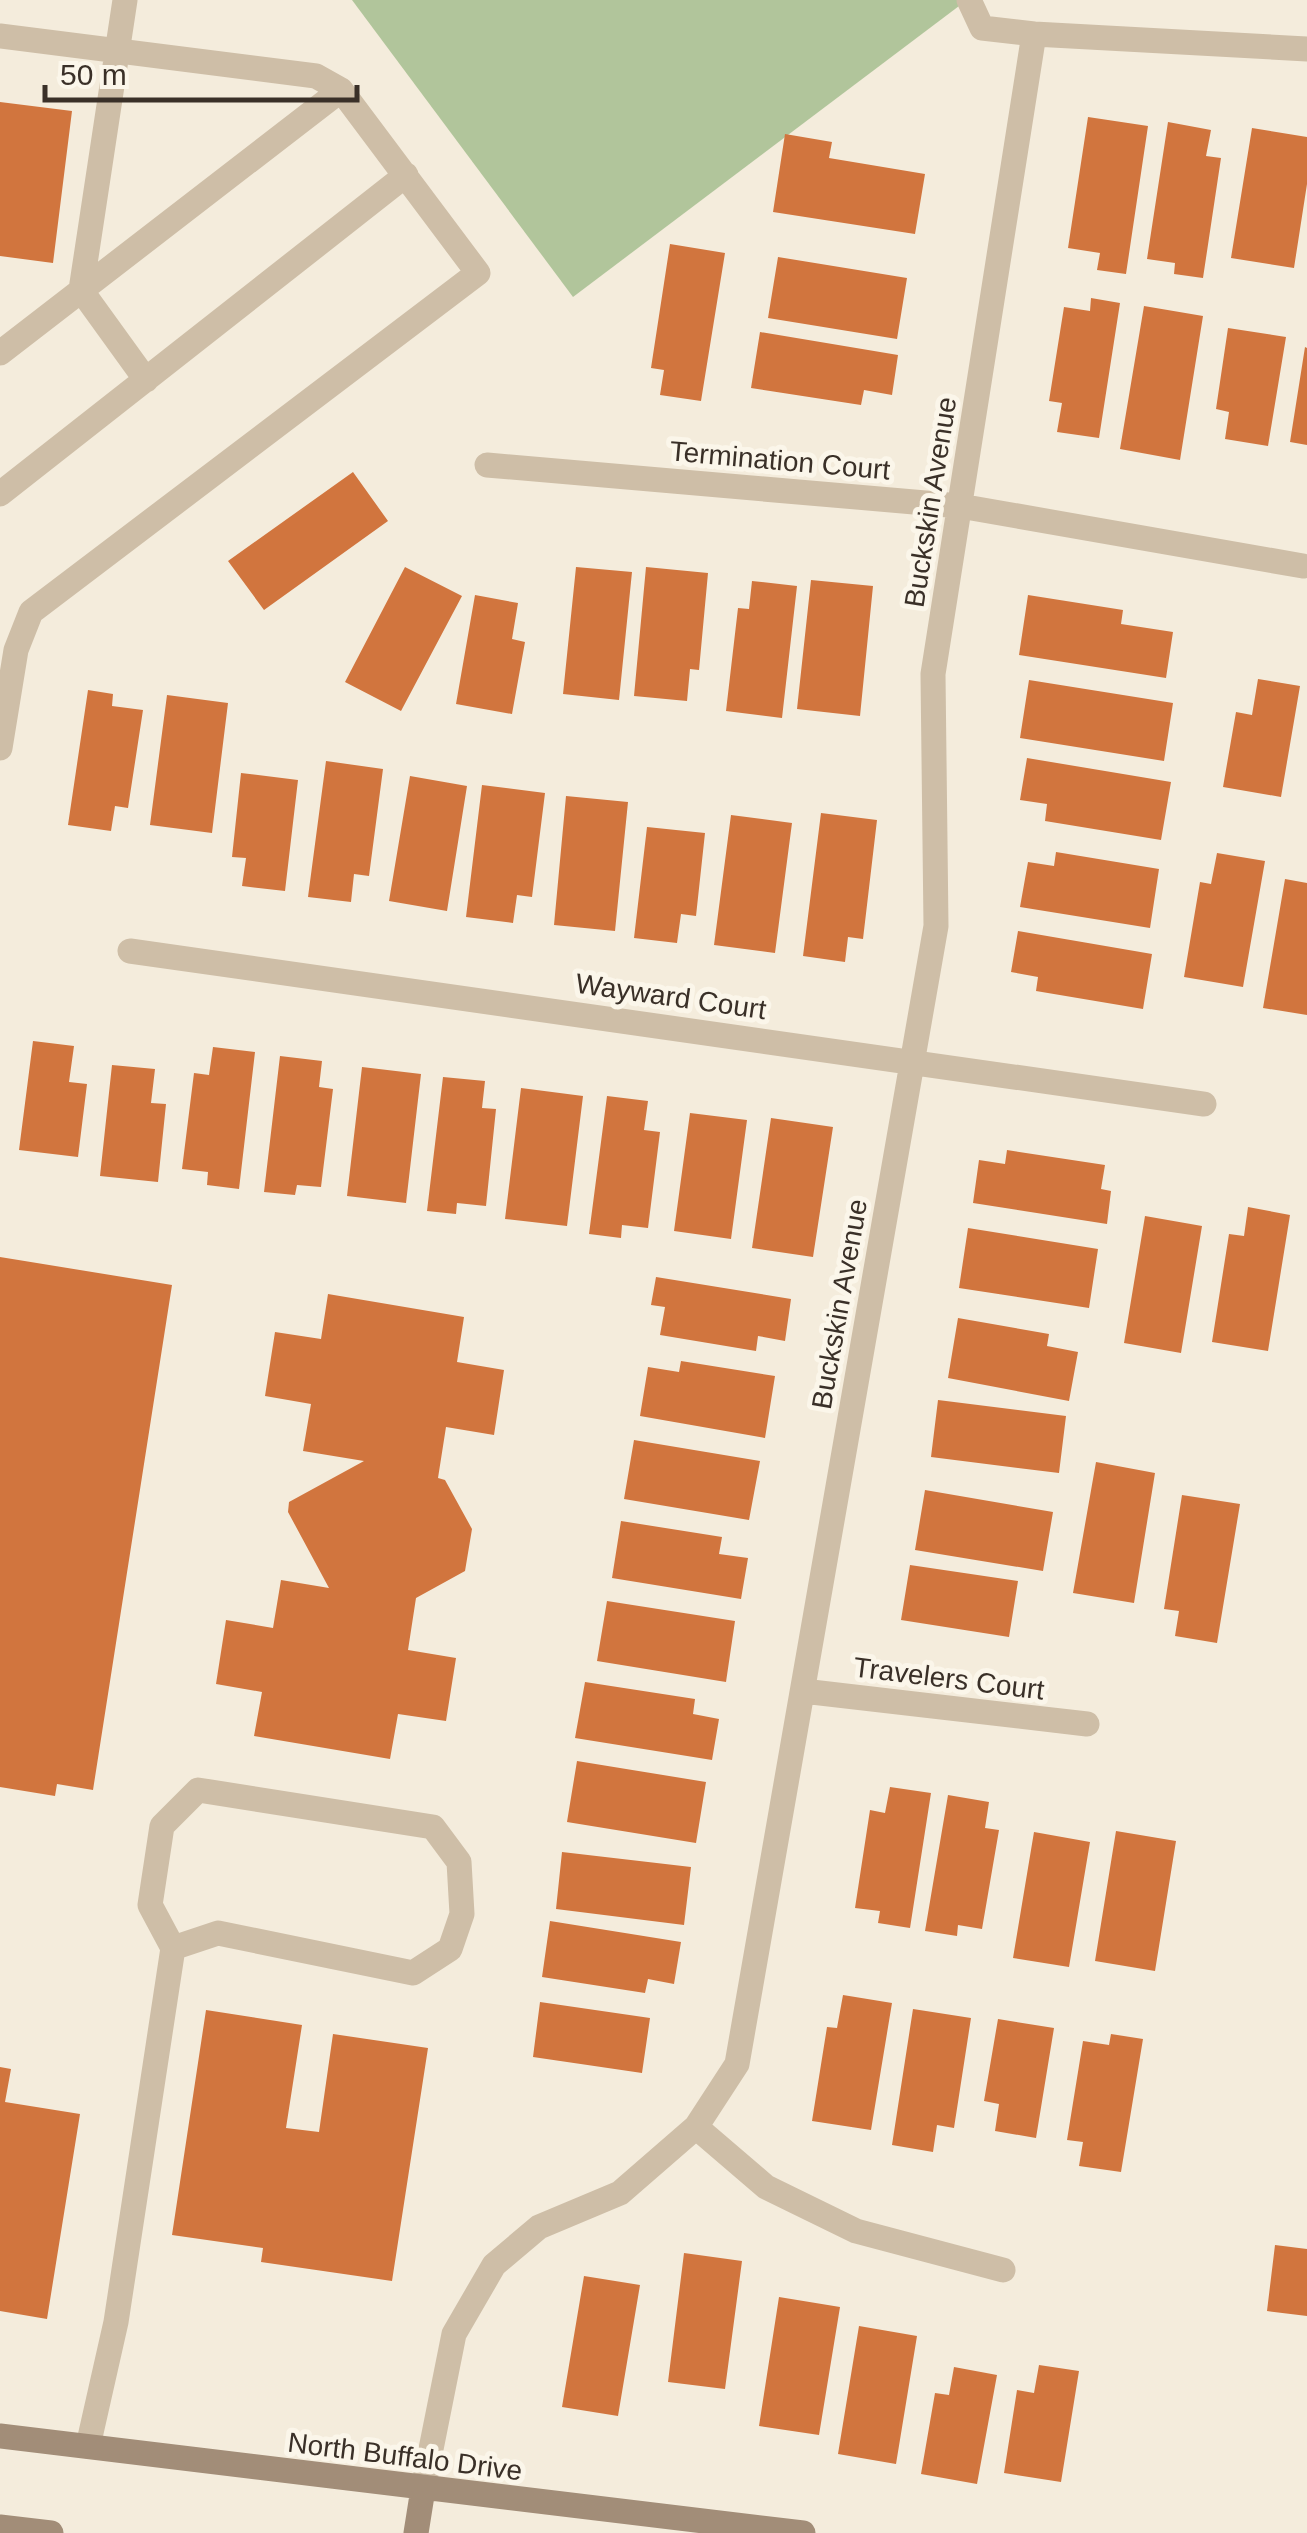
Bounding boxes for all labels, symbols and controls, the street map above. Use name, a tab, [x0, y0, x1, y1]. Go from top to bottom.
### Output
scale bar	[45, 40, 358, 102]
text: 50 m	[60, 58, 127, 91]
street label: Buckskin Avenue	[899, 395, 962, 610]
street label: Termination Court	[669, 435, 892, 486]
street label: Wayward Court	[574, 968, 768, 1025]
street label: Buckskin Avenue	[806, 1197, 873, 1412]
street label: Travelers Court	[852, 1651, 1046, 1706]
street label: North Buffalo Drive	[286, 2427, 524, 2486]

